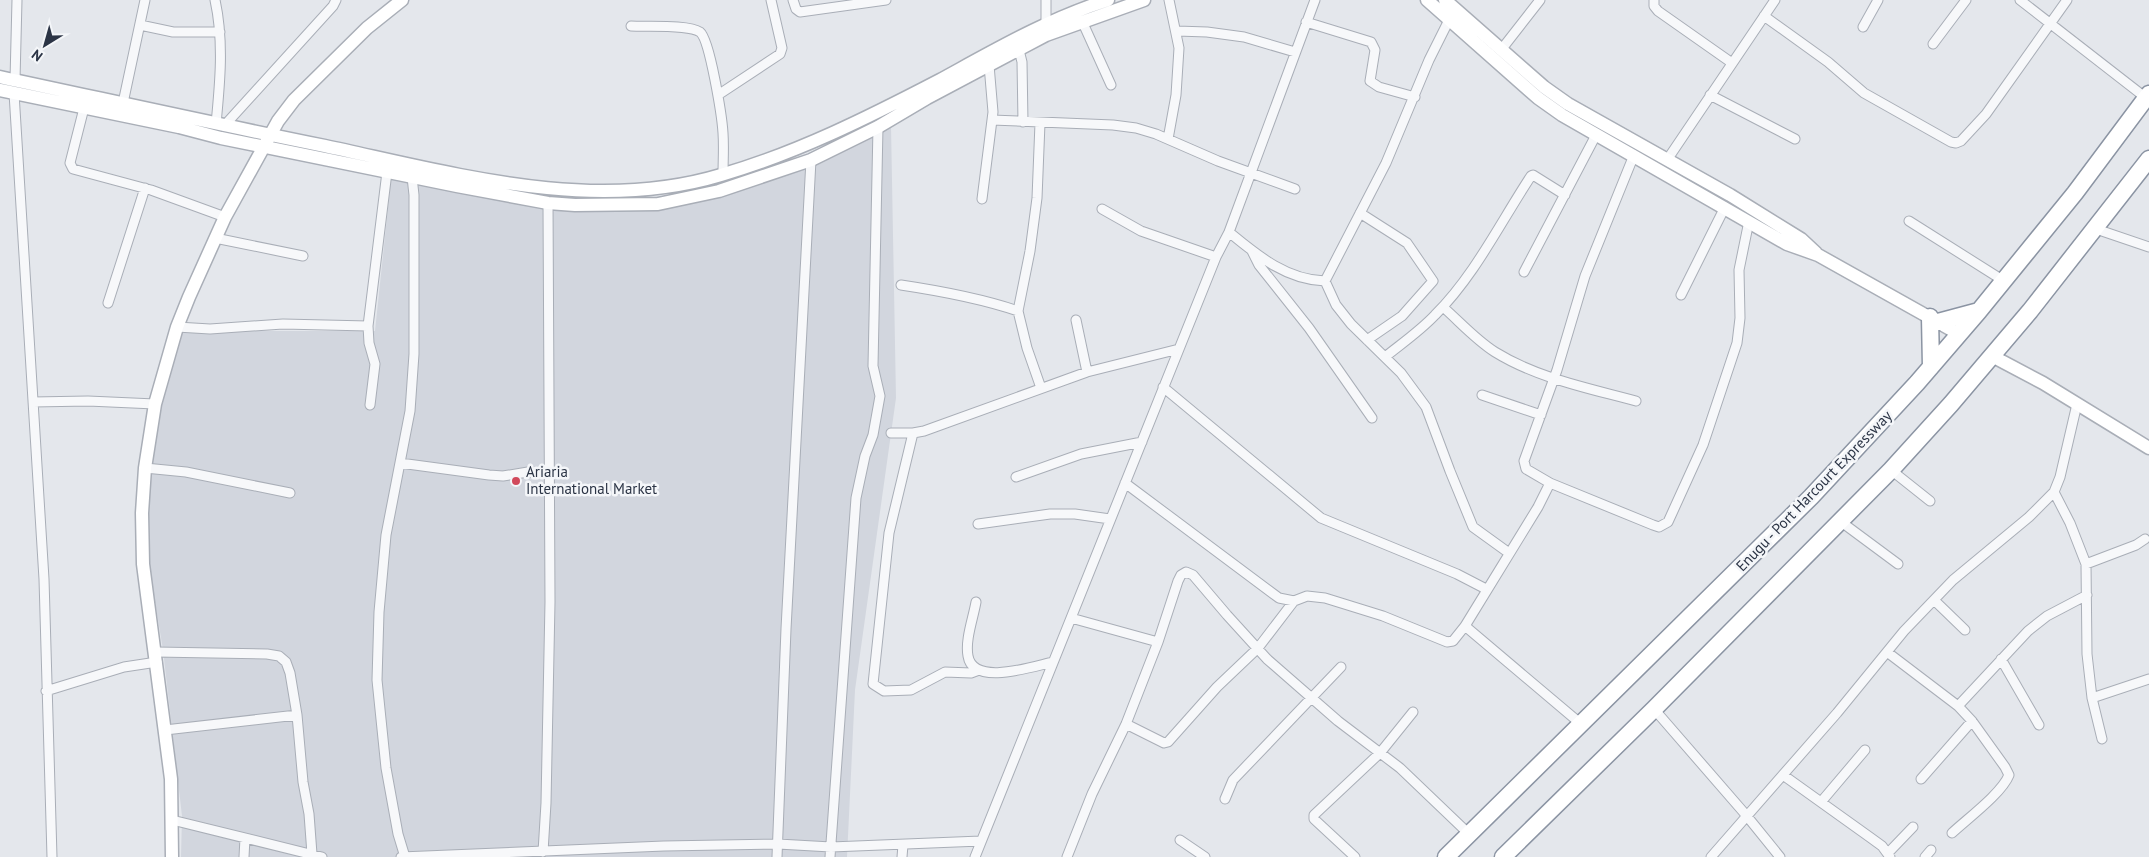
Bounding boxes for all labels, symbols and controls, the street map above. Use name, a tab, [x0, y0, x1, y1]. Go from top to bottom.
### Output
north arrow	[20, 20, 70, 70]
text: N	[28, 45, 46, 65]
street label: Enugu - Port Harcourt Expressway	[1732, 406, 1896, 575]
place label: Ariaria International Market	[526, 462, 657, 498]
marker: Ariaria International Market	[510, 475, 522, 487]

